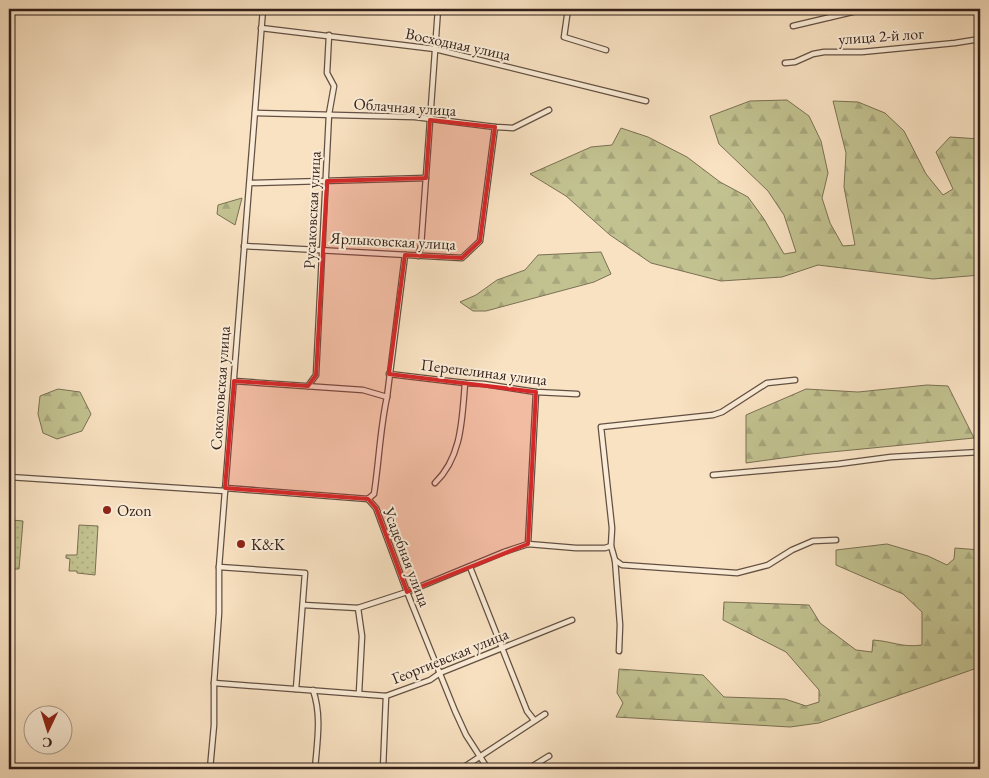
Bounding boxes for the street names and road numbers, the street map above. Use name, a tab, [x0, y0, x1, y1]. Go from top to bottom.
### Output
street label: Восходная улица	[403, 23, 513, 66]
street label: улица 2-й лог	[838, 23, 925, 49]
street label: Облачная улица	[353, 93, 458, 121]
street label: Русаковская улица	[298, 150, 326, 269]
street label: Ярлыковская улица	[329, 227, 457, 255]
street label: Соколовская улица	[205, 325, 235, 451]
street label: Перепелиная улица	[420, 354, 549, 390]
street label: Усадебная улица	[378, 503, 436, 610]
street label: Георгиевская улица	[389, 623, 512, 689]

